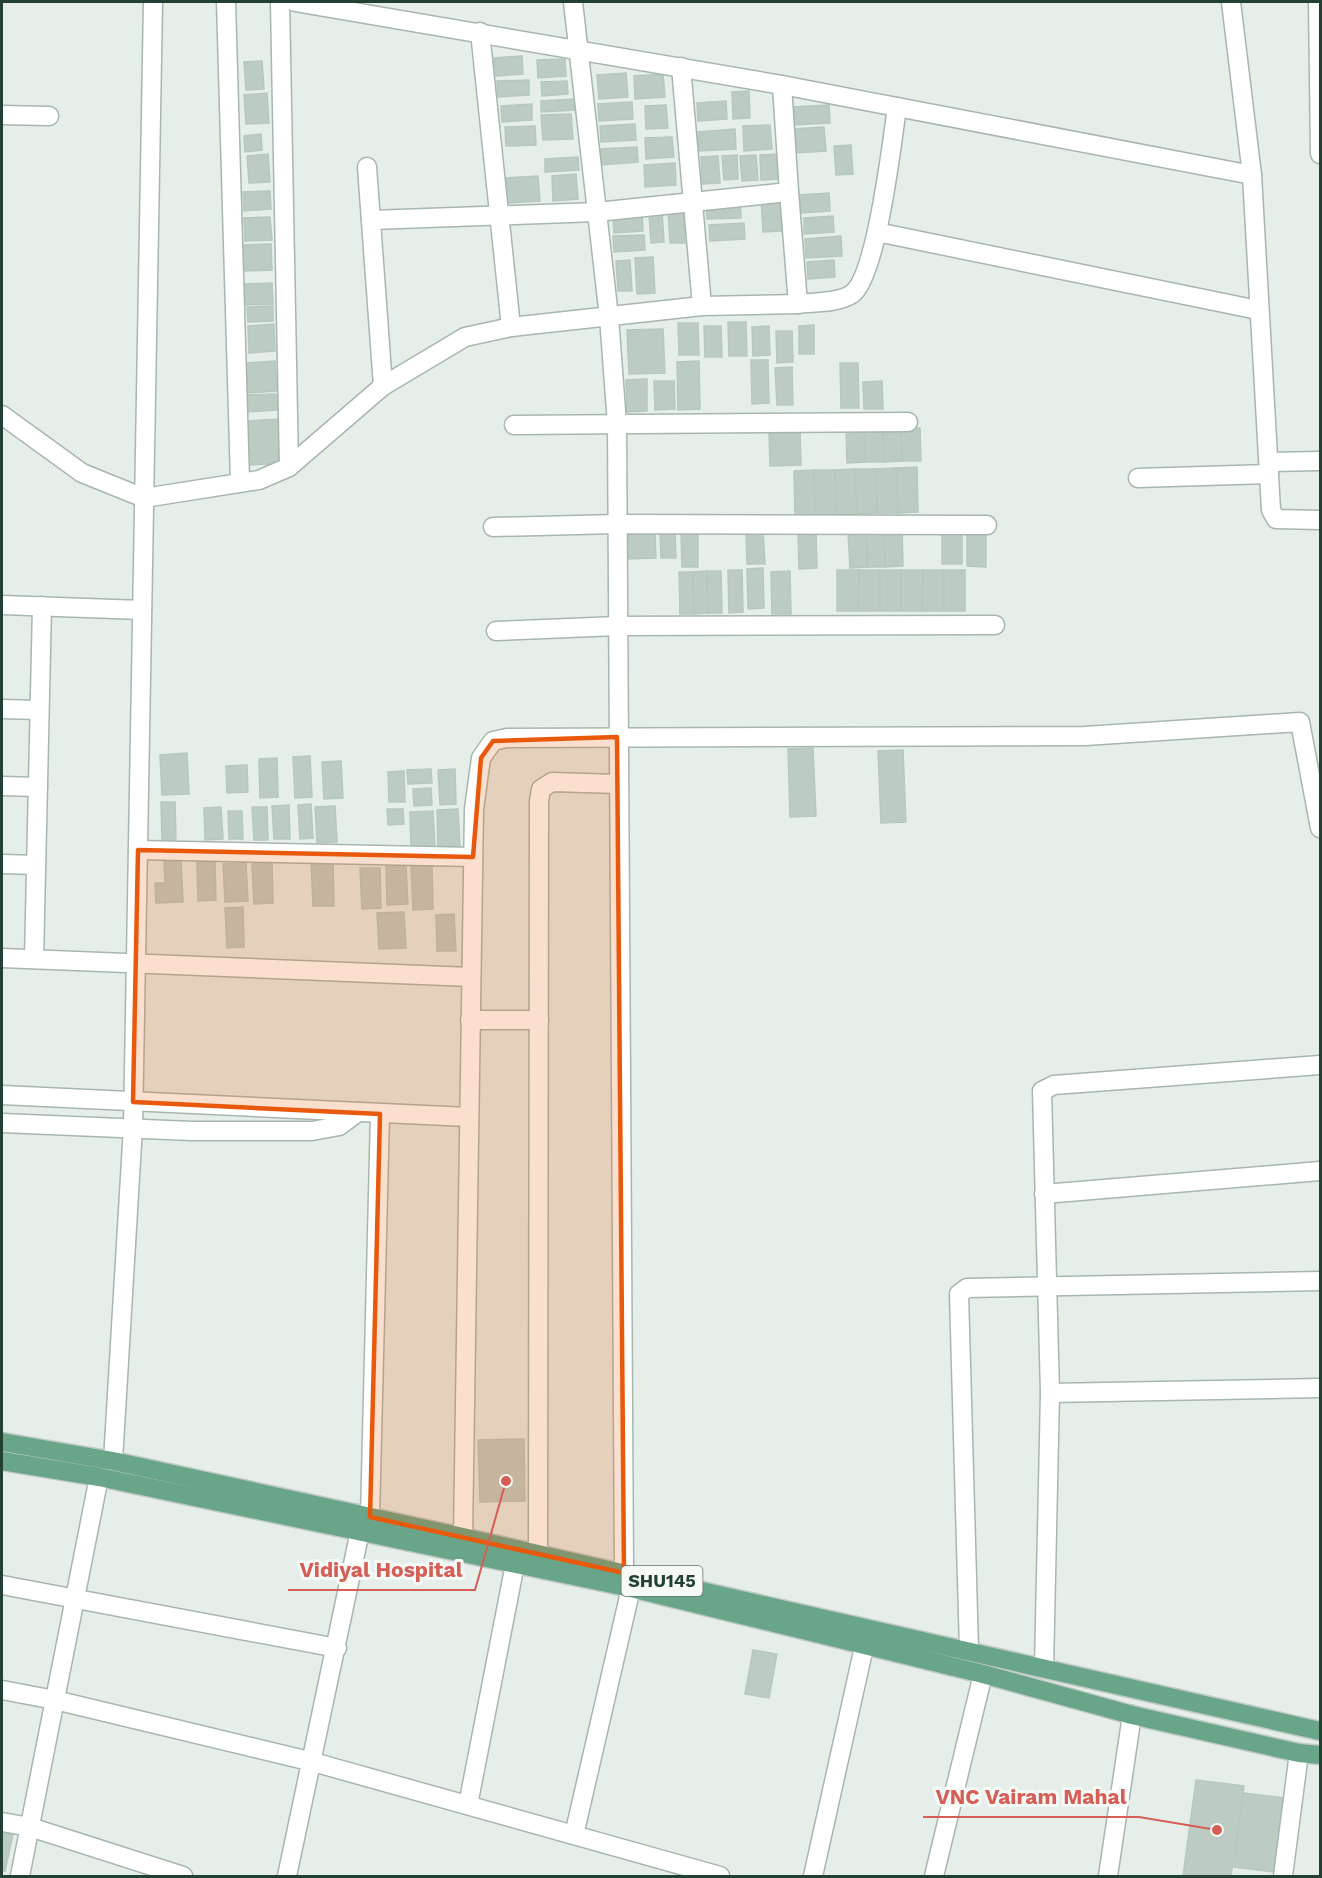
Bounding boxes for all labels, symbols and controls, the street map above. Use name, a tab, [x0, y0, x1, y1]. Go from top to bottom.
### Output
callout: Vidiyal Hospital	[288, 1551, 475, 1590]
text: Vidiyal Hospital	[299, 1557, 463, 1582]
road number: SHU145	[622, 1566, 702, 1596]
callout: VNC Vairam Mahal	[923, 1778, 1139, 1817]
text: VNC Vairam Mahal	[935, 1784, 1127, 1809]

